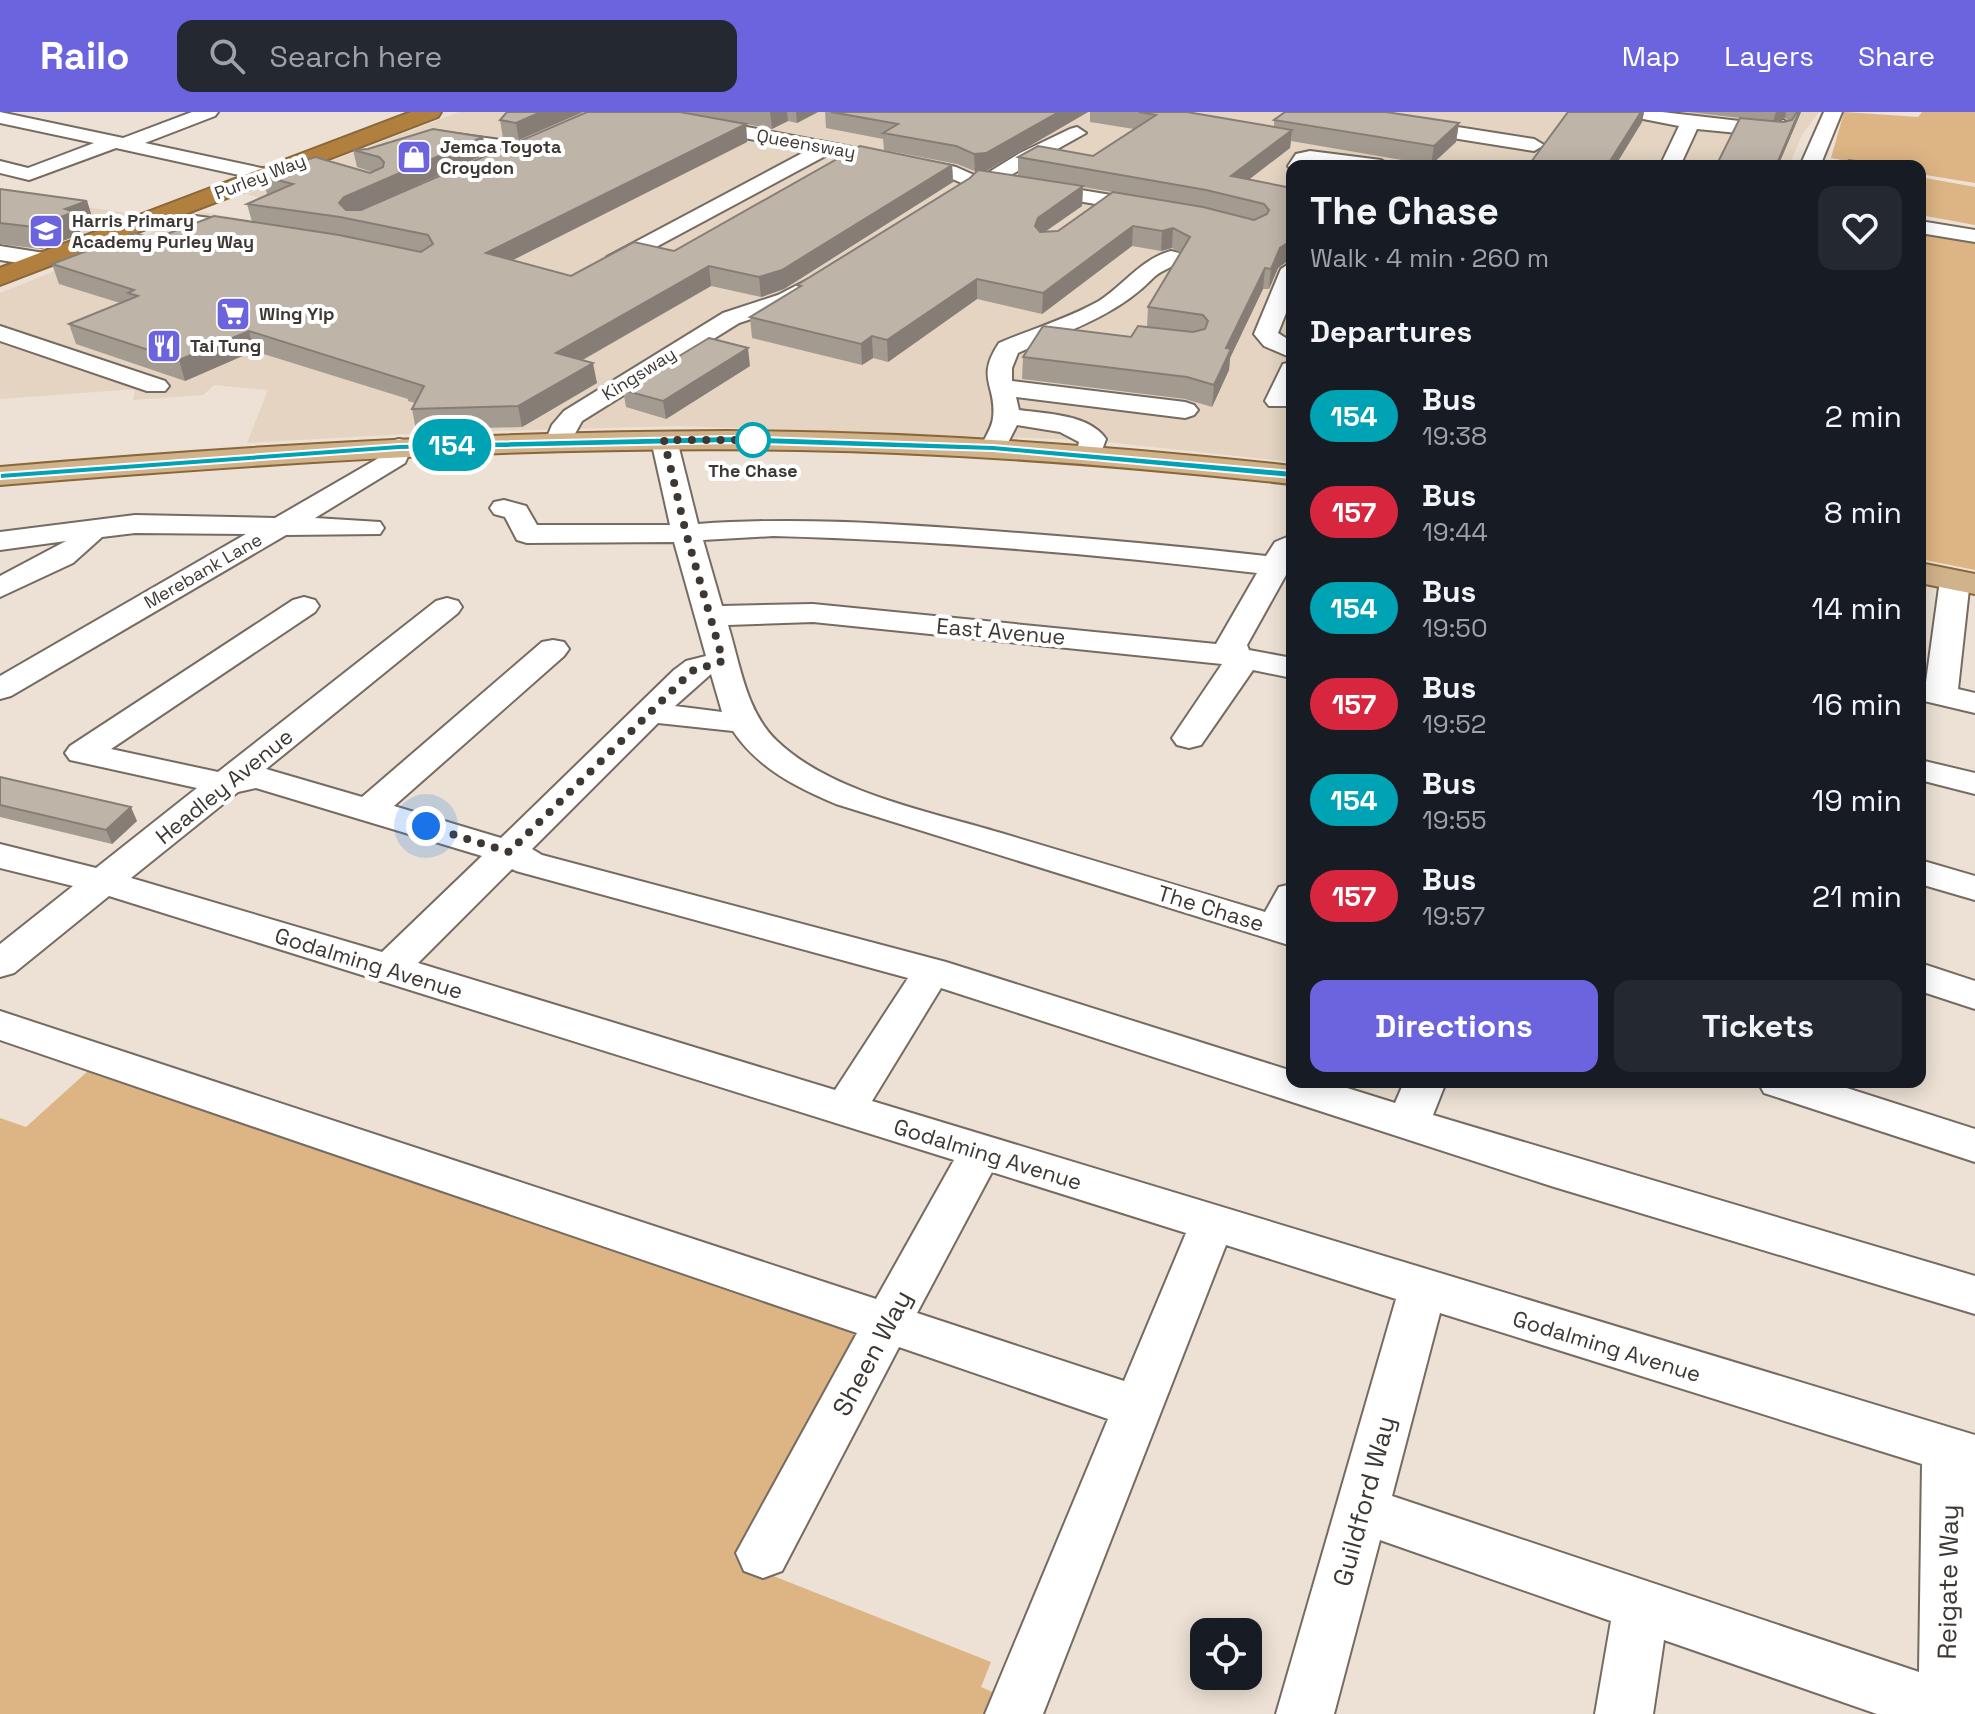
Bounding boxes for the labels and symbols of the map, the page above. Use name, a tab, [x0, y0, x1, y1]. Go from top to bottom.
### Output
street label: Queensway	[755, 123, 857, 164]
place label: Jemca Toyota Croydon	[440, 135, 562, 179]
shop icon: Jemca Toyota Croydon	[395, 138, 433, 176]
street label: Purley Way	[211, 149, 309, 204]
place label: Harris Primary Academy Purley Way	[72, 209, 254, 253]
school or university icon: Harris Primary Academy Purley Way	[27, 212, 65, 250]
supermarket icon: Wing Yip	[214, 295, 252, 333]
place label: Wing Yip	[259, 302, 334, 325]
restaurant icon: Tai Tung	[145, 327, 183, 365]
place label: Tai Tung	[190, 334, 261, 357]
street label: Kingsway	[598, 342, 680, 405]
line badge: 154	[406, 419, 498, 471]
marker: The Chase	[736, 423, 770, 457]
place label: The Chase	[708, 459, 798, 482]
street label: Merebank Lane	[140, 527, 266, 614]
street label: East Avenue	[935, 611, 1067, 651]
street label: Headley Avenue	[150, 722, 298, 850]
your location	[406, 806, 446, 846]
street label: The Chase	[1154, 879, 1268, 937]
street label: Godalming Avenue	[272, 921, 466, 1005]
street label: Godalming Avenue	[891, 1112, 1085, 1196]
street label: Sheen Way	[825, 1284, 919, 1422]
street label: Godalming Avenue	[1510, 1304, 1704, 1388]
street label: Guildford Way	[1325, 1412, 1403, 1590]
street label: Reigate Way	[1930, 1504, 1966, 1660]

